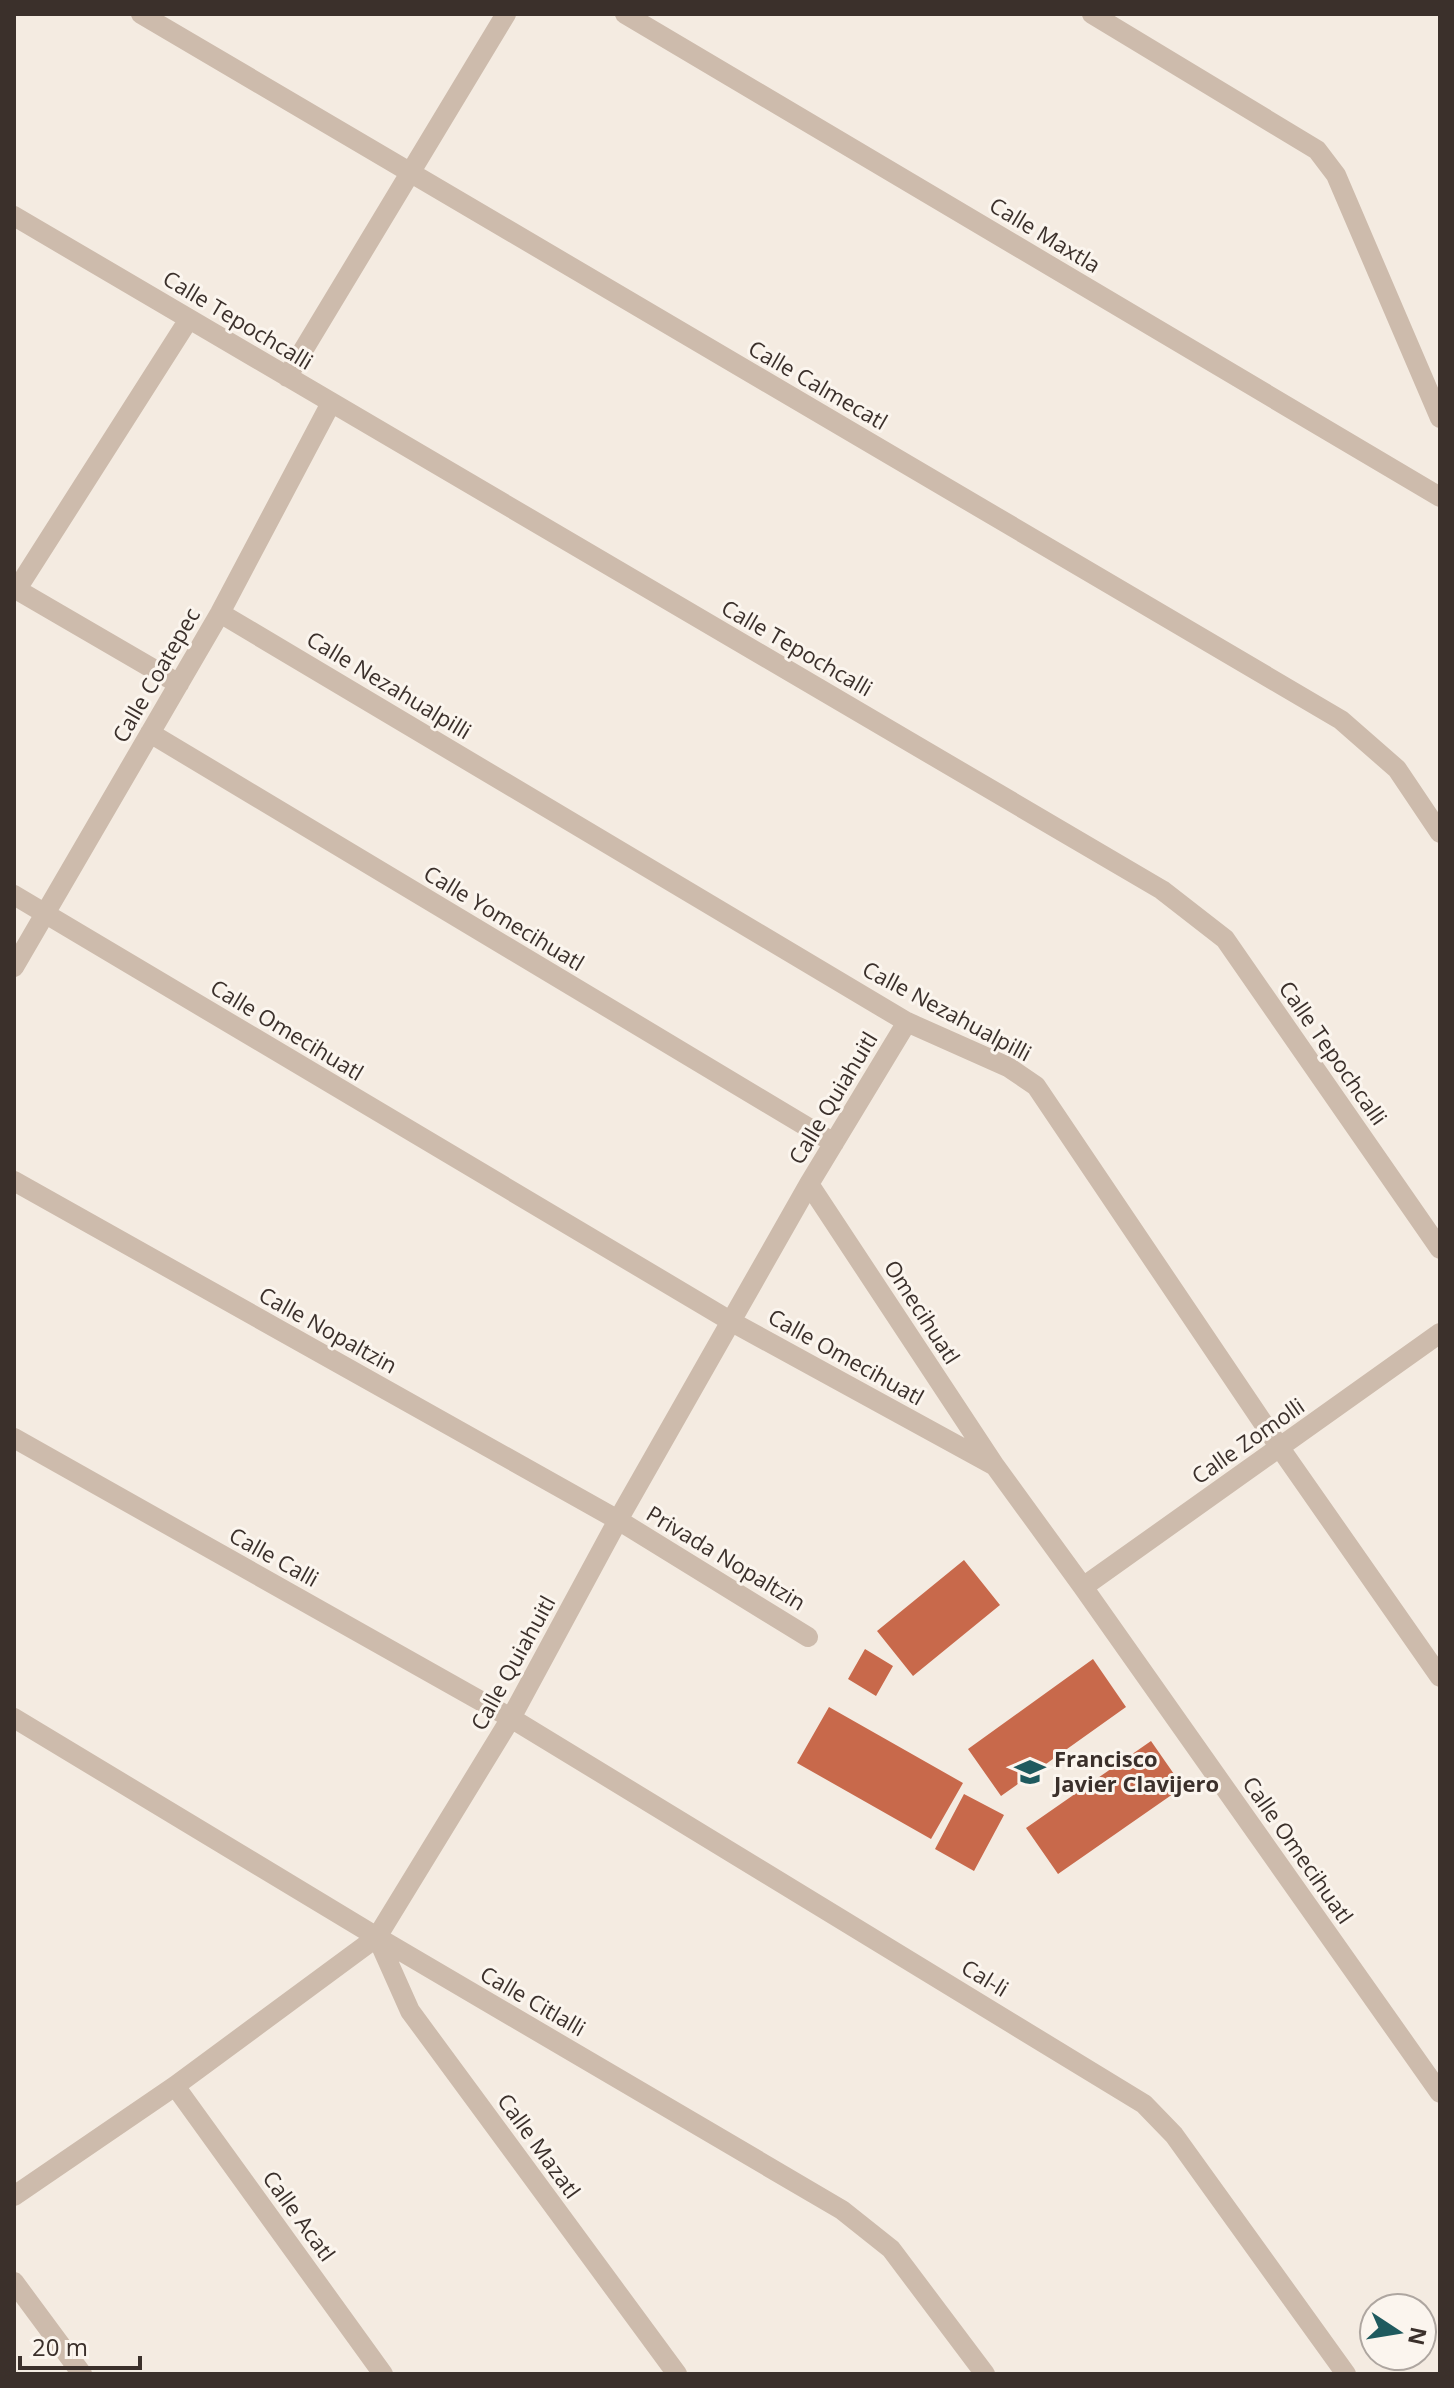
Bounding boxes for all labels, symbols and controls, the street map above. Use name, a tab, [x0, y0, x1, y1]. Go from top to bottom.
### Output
street label: Calle Maxtla	[984, 189, 1107, 279]
street label: Calle Tepochcalli	[158, 263, 319, 376]
street label: Calle Calmecatl	[744, 332, 893, 436]
street label: Calle Tepochcalli	[716, 592, 879, 703]
street label: Calle Coatepec	[104, 602, 206, 747]
street label: Calle Nezahualpilli	[302, 623, 477, 745]
street label: Calle Yomecihuatl	[419, 857, 590, 977]
street label: Calle Nezahualpilli	[858, 953, 1037, 1067]
street label: Calle Omecihuatl	[205, 972, 370, 1087]
street label: Calle Tepochcalli	[1273, 974, 1395, 1131]
street label: Calle Quiahuitl	[781, 1026, 884, 1169]
street label: Omecihuatl	[878, 1254, 968, 1369]
street label: Calle Nopaltzin	[254, 1279, 403, 1379]
street label: Calle Omecihuatl	[763, 1301, 930, 1411]
street label: Calle Zomolli	[1185, 1390, 1310, 1490]
street label: Privada Nopaltzin	[641, 1498, 812, 1617]
street label: Calle Calli	[224, 1519, 325, 1593]
street label: Calle Quiahuitl	[463, 1590, 562, 1735]
place label: Francisco Javier Clavijero	[1052, 1743, 1219, 1798]
school or university icon: Francisco Javier Clavijero	[1013, 1755, 1047, 1789]
street label: Calle Omecihuatl	[1237, 1770, 1361, 1929]
street label: Cal-li	[956, 1951, 1015, 2003]
street label: Calle Citlalli	[475, 1958, 592, 2042]
street label: Calle Mazatl	[491, 2087, 588, 2204]
street label: Calle Acatl	[257, 2164, 343, 2267]
north arrow	[1358, 2292, 1438, 2372]
scale bar	[20, 2320, 140, 2370]
text: N	[1402, 2324, 1435, 2348]
text: 20 m	[32, 2330, 88, 2363]

